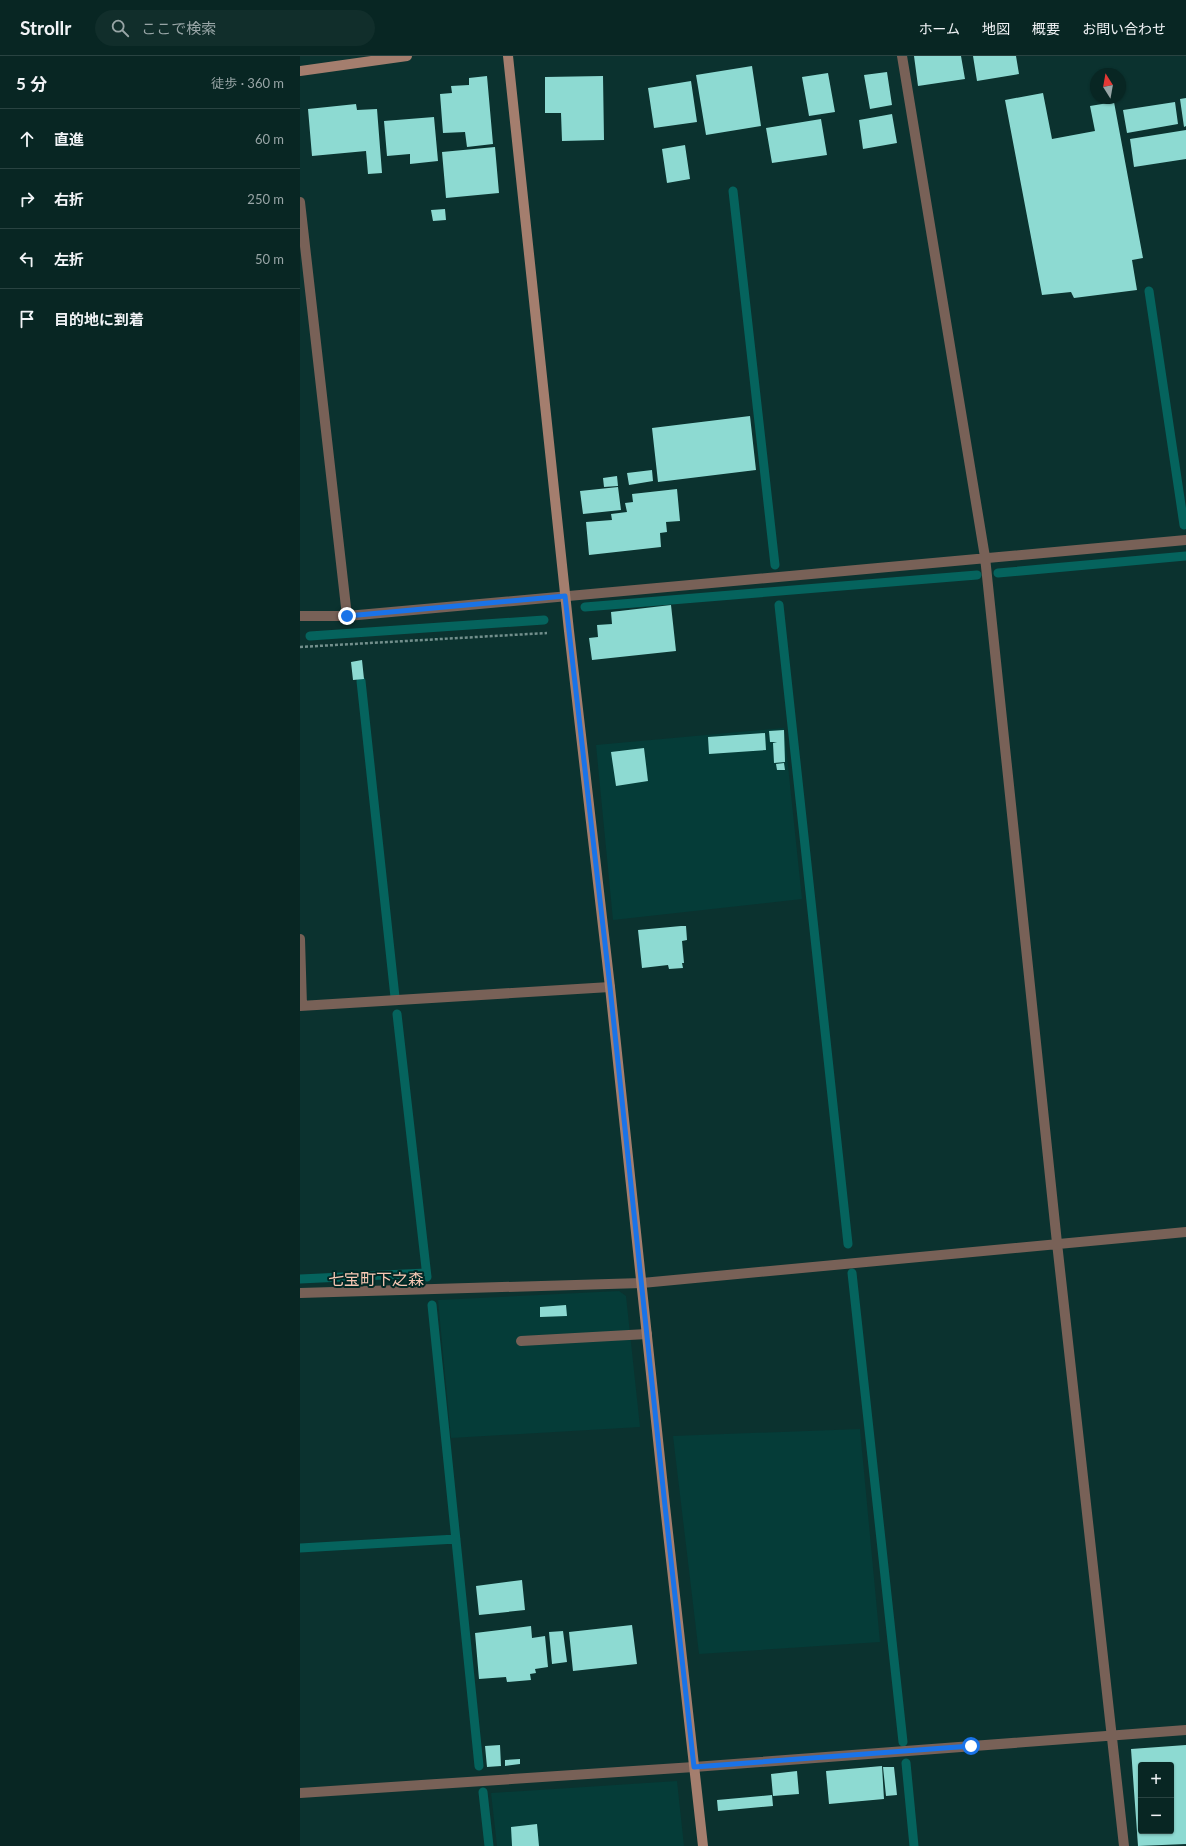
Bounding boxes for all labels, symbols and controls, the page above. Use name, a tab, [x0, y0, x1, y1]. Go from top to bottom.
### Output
search box	[95, 10, 375, 46]
text: Strollr	[20, 16, 71, 39]
icon: search	[109, 17, 131, 39]
text: ここで検索	[141, 19, 216, 37]
text: ホーム	[918, 20, 960, 37]
text: 地図	[982, 20, 1010, 37]
text: 概要	[1032, 20, 1060, 37]
text: お問い合わせ	[1082, 20, 1166, 37]
north arrow	[1090, 68, 1126, 104]
text: 5 分	[16, 73, 47, 94]
text: 徒歩 · 360 m	[211, 75, 284, 91]
icon: ahead	[16, 128, 38, 150]
text: 直進	[54, 130, 84, 148]
text: 60 m	[255, 131, 284, 147]
icon: right	[16, 188, 38, 210]
text: 右折	[54, 190, 84, 208]
text: 250 m	[247, 191, 284, 207]
icon: left	[16, 248, 38, 270]
text: 左折	[54, 250, 84, 268]
text: 50 m	[255, 251, 284, 267]
icon: arrive	[16, 308, 38, 330]
text: 目的地に到着	[54, 310, 144, 328]
route end	[338, 607, 356, 625]
district label: 七宝町下之森	[328, 1269, 424, 1288]
route start	[962, 1737, 980, 1755]
map controls	[1138, 1762, 1174, 1834]
button: +	[1138, 1762, 1174, 1798]
button: −	[1138, 1798, 1174, 1834]

